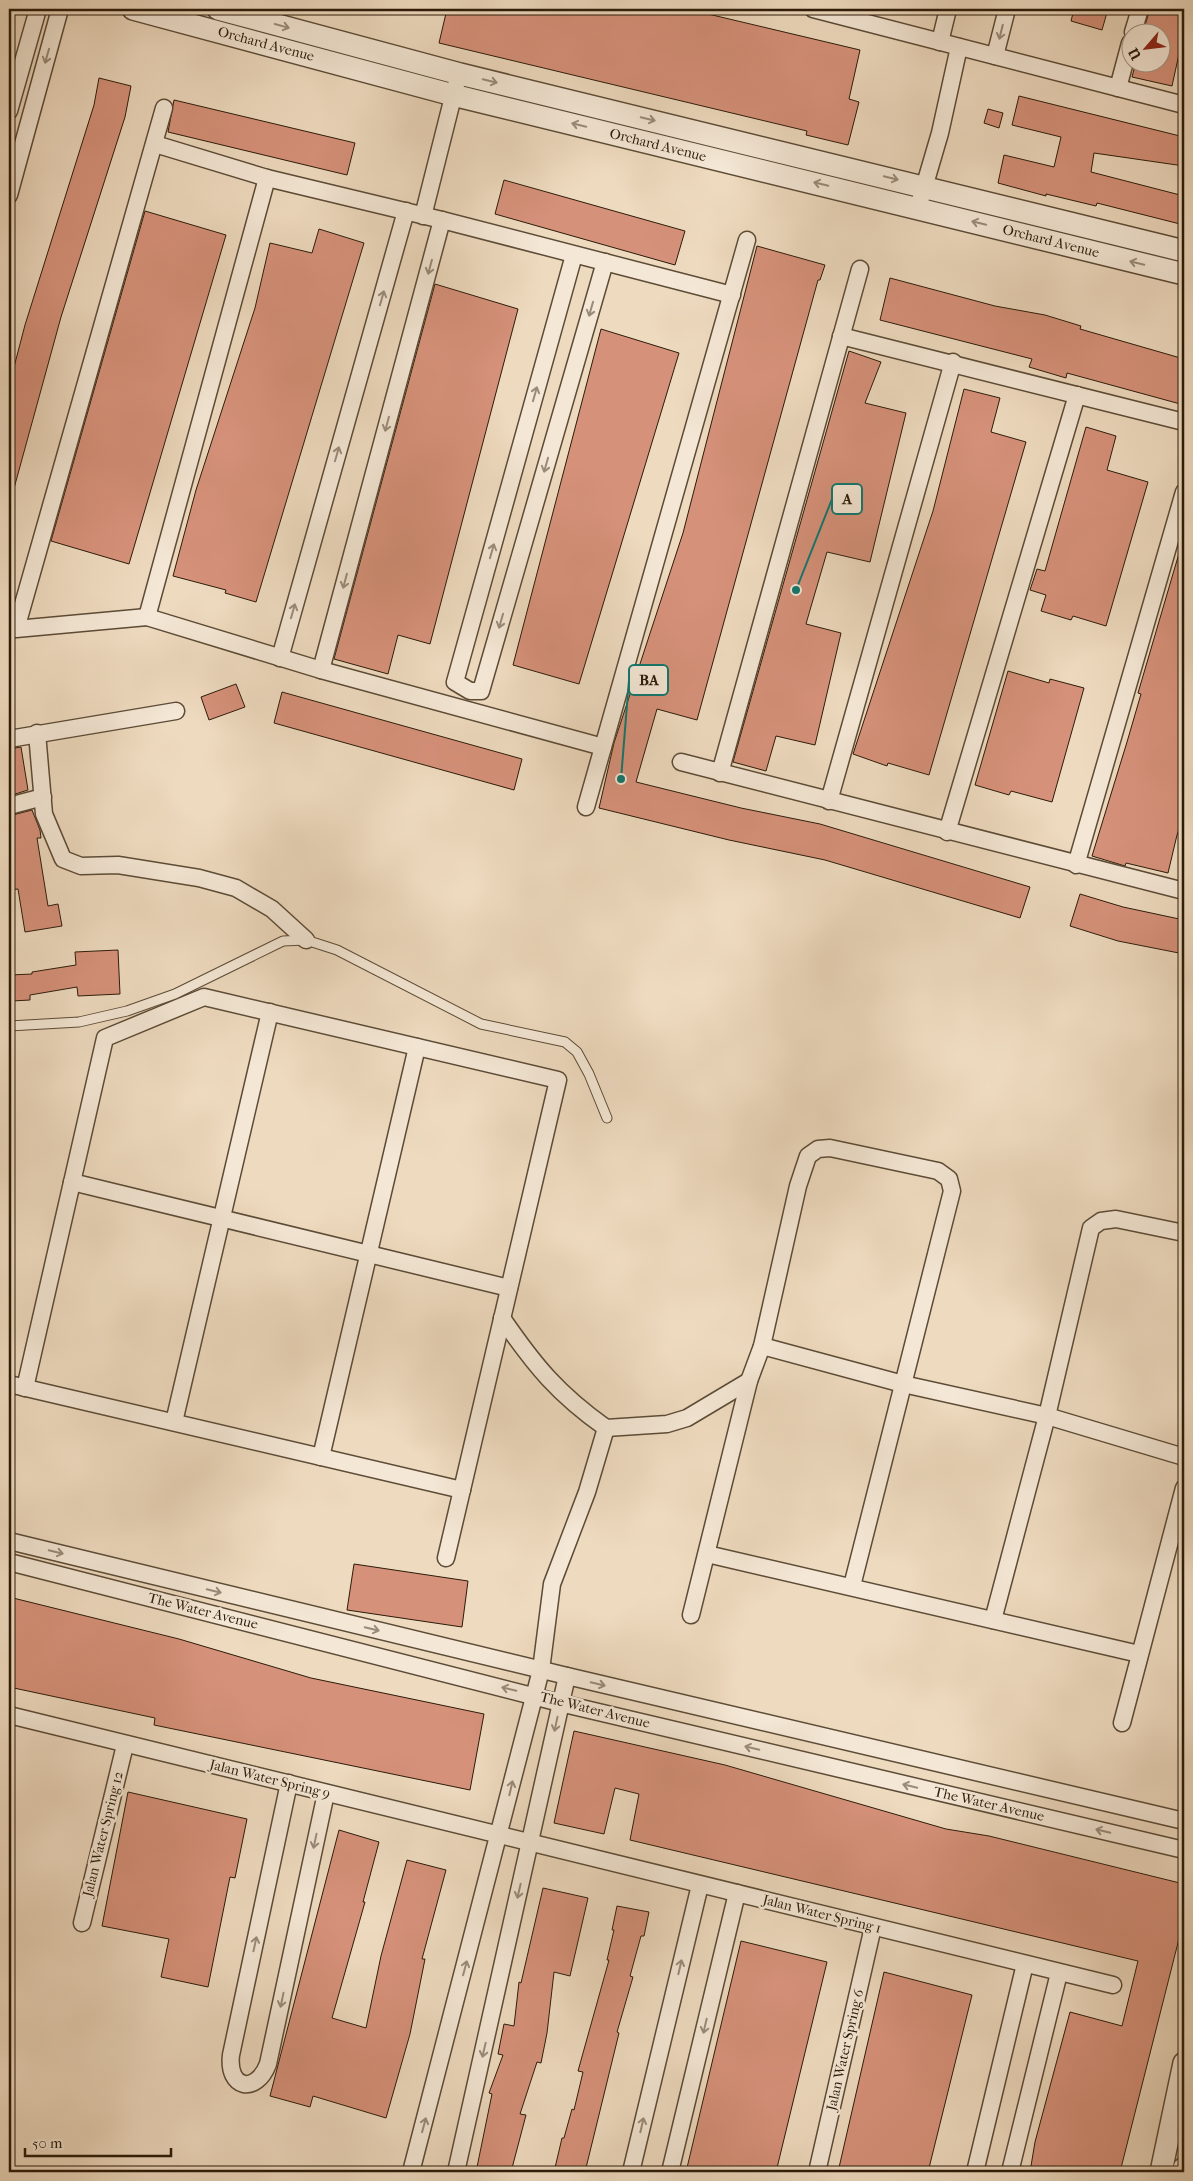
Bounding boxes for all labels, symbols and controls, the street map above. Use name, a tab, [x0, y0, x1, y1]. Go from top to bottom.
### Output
one-way arrow	[274, 22, 290, 31]
north arrow	[1120, 22, 1170, 72]
street label: Orchard Avenue	[216, 23, 316, 65]
one-way arrow	[996, 24, 1005, 40]
text: U	[1125, 45, 1145, 64]
one-way arrow	[42, 47, 52, 63]
one-way arrow	[481, 77, 497, 86]
one-way arrow	[639, 115, 655, 124]
one-way arrow	[571, 120, 587, 129]
street label: Orchard Avenue	[608, 125, 708, 165]
one-way arrow	[883, 174, 899, 183]
one-way arrow	[814, 179, 830, 188]
one-way arrow	[972, 218, 988, 227]
street label: Orchard Avenue	[1001, 221, 1101, 261]
one-way arrow	[1129, 257, 1145, 267]
one-way arrow	[424, 259, 434, 275]
one-way arrow	[377, 291, 387, 307]
one-way arrow	[586, 300, 595, 316]
one-way arrow	[531, 387, 541, 403]
one-way arrow	[382, 415, 392, 431]
one-way arrow	[333, 447, 343, 463]
one-way arrow	[541, 457, 551, 473]
callout: A	[832, 484, 862, 514]
text: A	[841, 490, 853, 508]
one-way arrow	[487, 543, 497, 559]
one-way arrow	[340, 572, 350, 588]
one-way arrow	[289, 603, 299, 619]
one-way arrow	[496, 613, 506, 629]
callout: BA	[629, 665, 668, 695]
text: BA	[639, 671, 660, 689]
one-way arrow	[48, 1548, 64, 1558]
one-way arrow	[206, 1587, 222, 1596]
street label: The Water Avenue	[146, 1589, 260, 1633]
one-way arrow	[363, 1625, 379, 1634]
one-way arrow	[590, 1680, 606, 1689]
one-way arrow	[502, 1684, 518, 1693]
street label: The Water Avenue	[538, 1688, 652, 1732]
one-way arrow	[550, 1715, 560, 1731]
one-way arrow	[745, 1743, 761, 1752]
street label: Jalan Water Spring 9	[207, 1756, 332, 1802]
street label: Jalan Water Spring 12	[79, 1770, 127, 1899]
one-way arrow	[507, 1781, 516, 1797]
one-way arrow	[903, 1781, 919, 1790]
street label: The Water Avenue	[932, 1783, 1046, 1825]
one-way arrow	[1095, 1826, 1111, 1835]
one-way arrow	[310, 1832, 320, 1848]
one-way arrow	[514, 1883, 523, 1899]
street label: Jalan Water Spring 1	[760, 1891, 883, 1937]
one-way arrow	[251, 1936, 260, 1952]
one-way arrow	[676, 1959, 685, 1975]
one-way arrow	[461, 1960, 470, 1976]
street label: Jalan Water Spring 6	[823, 1987, 867, 2113]
one-way arrow	[277, 1991, 286, 2007]
one-way arrow	[700, 2017, 709, 2033]
one-way arrow	[479, 2042, 488, 2058]
one-way arrow	[638, 2117, 647, 2133]
one-way arrow	[419, 2118, 429, 2134]
scale bar	[25, 2126, 171, 2158]
text: 50 m	[32, 2134, 63, 2152]

